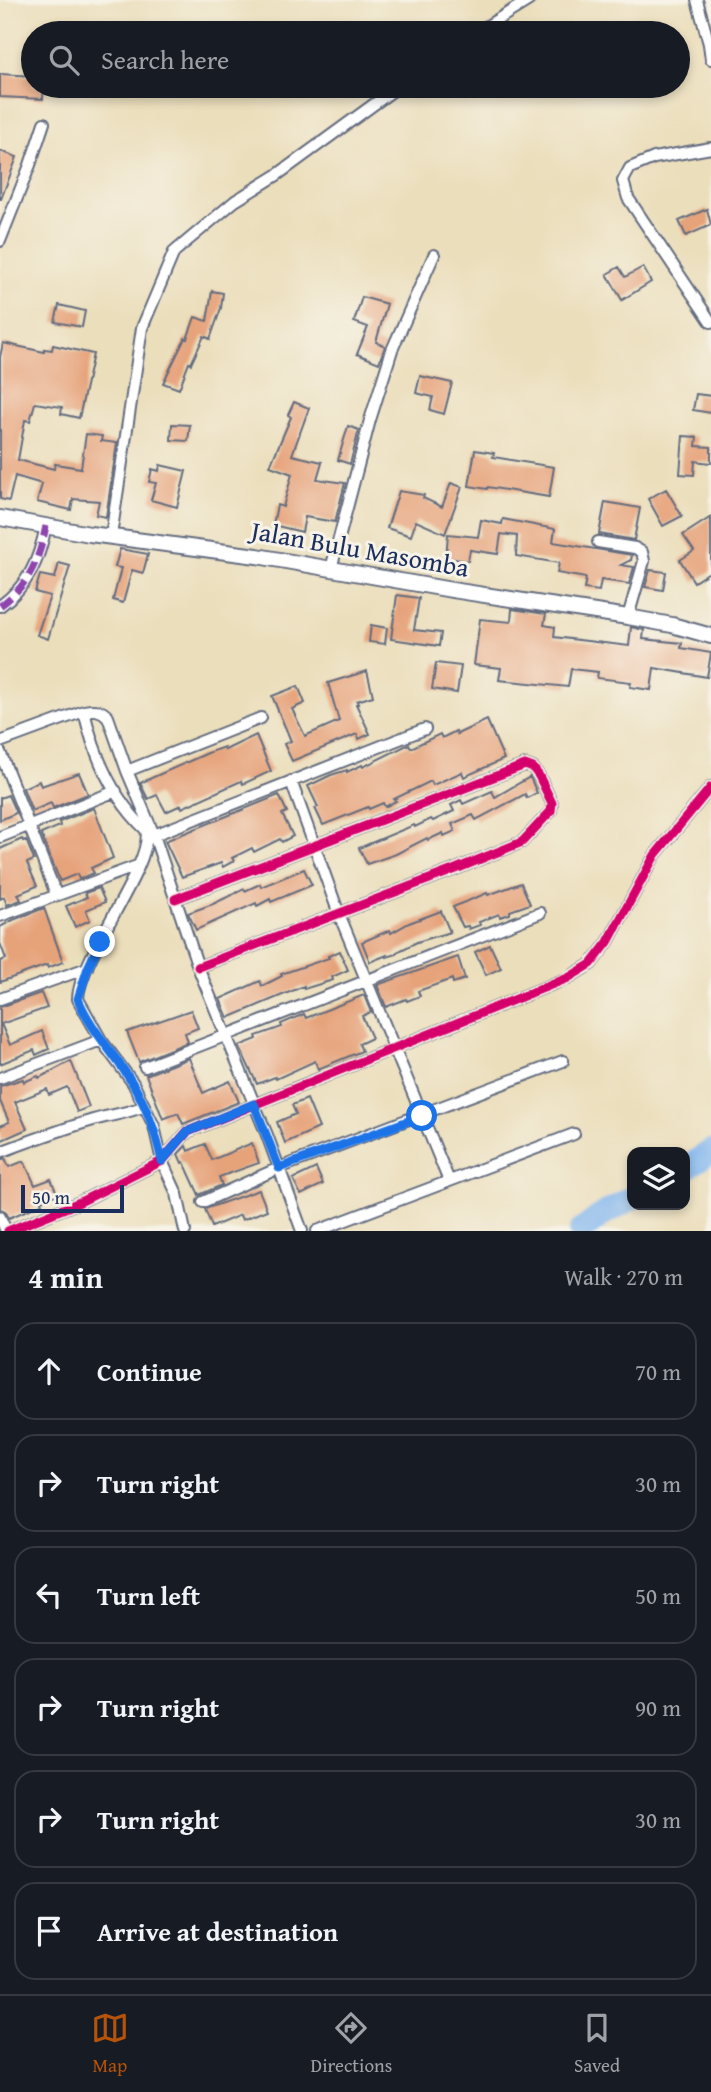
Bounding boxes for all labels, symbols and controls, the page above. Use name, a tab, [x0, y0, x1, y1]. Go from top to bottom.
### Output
search box	[21, 21, 690, 98]
text: Search here	[101, 40, 229, 79]
icon: search	[45, 41, 83, 79]
street label: Jalan Bulu Masomba	[245, 510, 473, 587]
route end	[84, 926, 115, 957]
route start	[406, 1100, 437, 1131]
map controls	[627, 1147, 690, 1210]
button: layers	[627, 1147, 690, 1210]
scale bar	[21, 1182, 124, 1214]
text: 50 m	[32, 1183, 70, 1211]
text: 4 min	[28, 1255, 103, 1299]
text: Walk · 270 m	[564, 1260, 683, 1293]
icon: ahead	[30, 1352, 68, 1390]
text: Continue	[97, 1352, 202, 1391]
text: 70 m	[635, 1355, 681, 1388]
icon: right	[30, 1464, 68, 1502]
text: Turn right	[97, 1464, 219, 1503]
text: 30 m	[635, 1467, 681, 1500]
icon: left	[30, 1576, 68, 1614]
text: Turn left	[97, 1576, 200, 1615]
text: 50 m	[635, 1579, 681, 1612]
icon: right	[30, 1688, 68, 1726]
text: Turn right	[97, 1688, 219, 1727]
text: 90 m	[635, 1691, 681, 1724]
icon: right	[30, 1800, 68, 1838]
text: Turn right	[97, 1800, 219, 1839]
text: 30 m	[635, 1803, 681, 1836]
icon: arrive	[30, 1912, 68, 1950]
text: Arrive at destination	[97, 1912, 338, 1951]
tab: Map	[91, 2009, 129, 2079]
tab: Directions	[311, 2009, 392, 2079]
tab: Saved	[574, 2009, 620, 2079]

